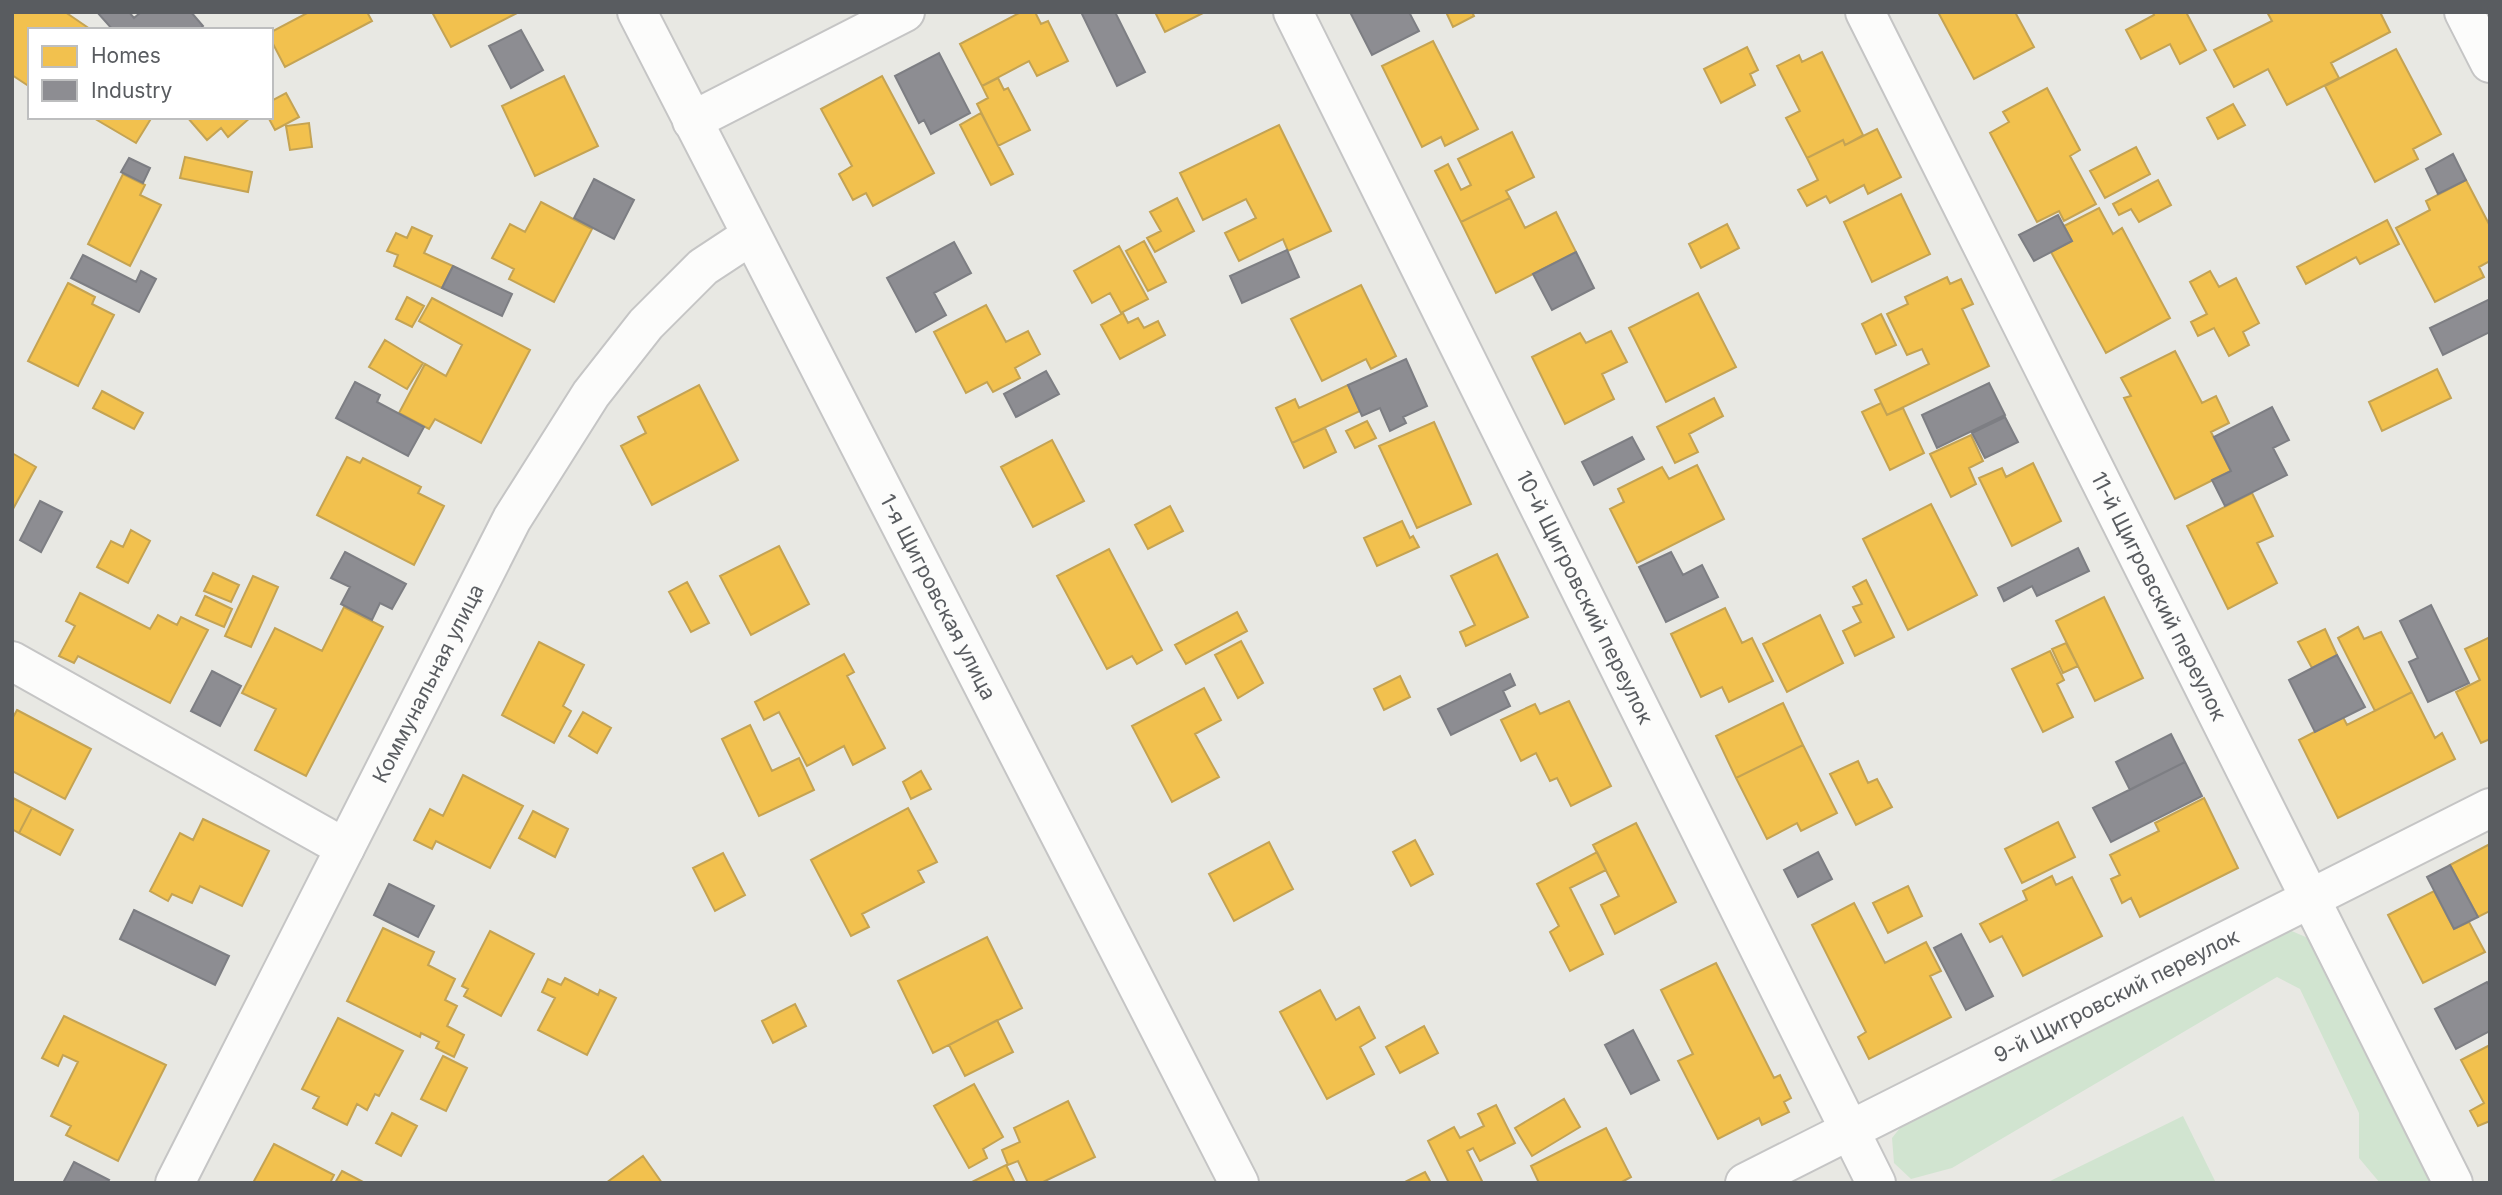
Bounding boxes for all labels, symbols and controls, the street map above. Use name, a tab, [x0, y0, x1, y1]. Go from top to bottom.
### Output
legend	[28, 28, 273, 119]
text: Homes	[91, 43, 161, 68]
text: Industry	[91, 78, 173, 103]
street label: 10-й Щигровский переулок	[1511, 466, 1659, 729]
street label: 11-й Щигровский переулок	[2086, 468, 2232, 725]
street label: 1-я Щигровская улица	[875, 490, 1002, 704]
street label: Коммунальная улица	[367, 580, 489, 787]
street label: 9-й Щигровский переулок	[1990, 923, 2244, 1068]

